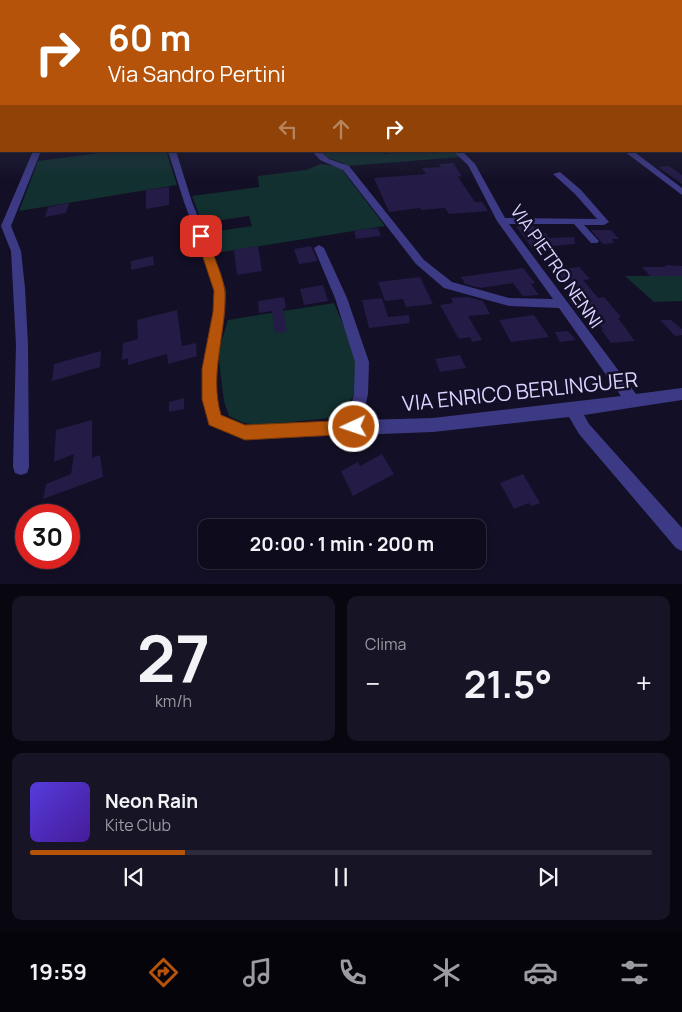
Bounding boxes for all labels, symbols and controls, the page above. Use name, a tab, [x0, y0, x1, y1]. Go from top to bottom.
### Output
text: 60 m	[108, 14, 191, 62]
icon: right	[25, 20, 90, 85]
text: Via Sandro Pertini	[108, 59, 286, 89]
icon: left	[274, 115, 302, 143]
icon: ahead	[327, 115, 355, 143]
icon: right	[380, 115, 408, 143]
street label: VIA PIETRO NENNI	[505, 200, 609, 332]
pin	[180, 215, 222, 257]
icon: arrive	[187, 222, 215, 250]
street label: VIA ENRICO BERLINGUER	[401, 365, 639, 417]
position arrow	[327, 400, 379, 452]
speed limit sign: 30	[15, 504, 80, 569]
text: 20:00 · 1 min · 200 m	[250, 531, 434, 557]
text: 27	[137, 613, 210, 702]
text: Clima	[365, 633, 406, 655]
text: 21.5°	[464, 657, 552, 709]
text: −	[365, 664, 380, 702]
text: +	[636, 664, 652, 702]
text: km/h	[155, 690, 192, 712]
text: Neon Rain	[105, 788, 198, 814]
text: Kite Club	[105, 814, 171, 836]
icon: previous	[120, 863, 148, 891]
icon: pause	[327, 863, 355, 891]
icon: next	[534, 863, 562, 891]
icon: directions	[146, 955, 181, 990]
icon: music	[240, 955, 275, 990]
icon: phone	[335, 955, 370, 990]
icon: climate	[429, 955, 464, 990]
icon: car	[523, 955, 558, 990]
icon: filters	[617, 955, 652, 990]
text: 19:59	[30, 957, 87, 987]

